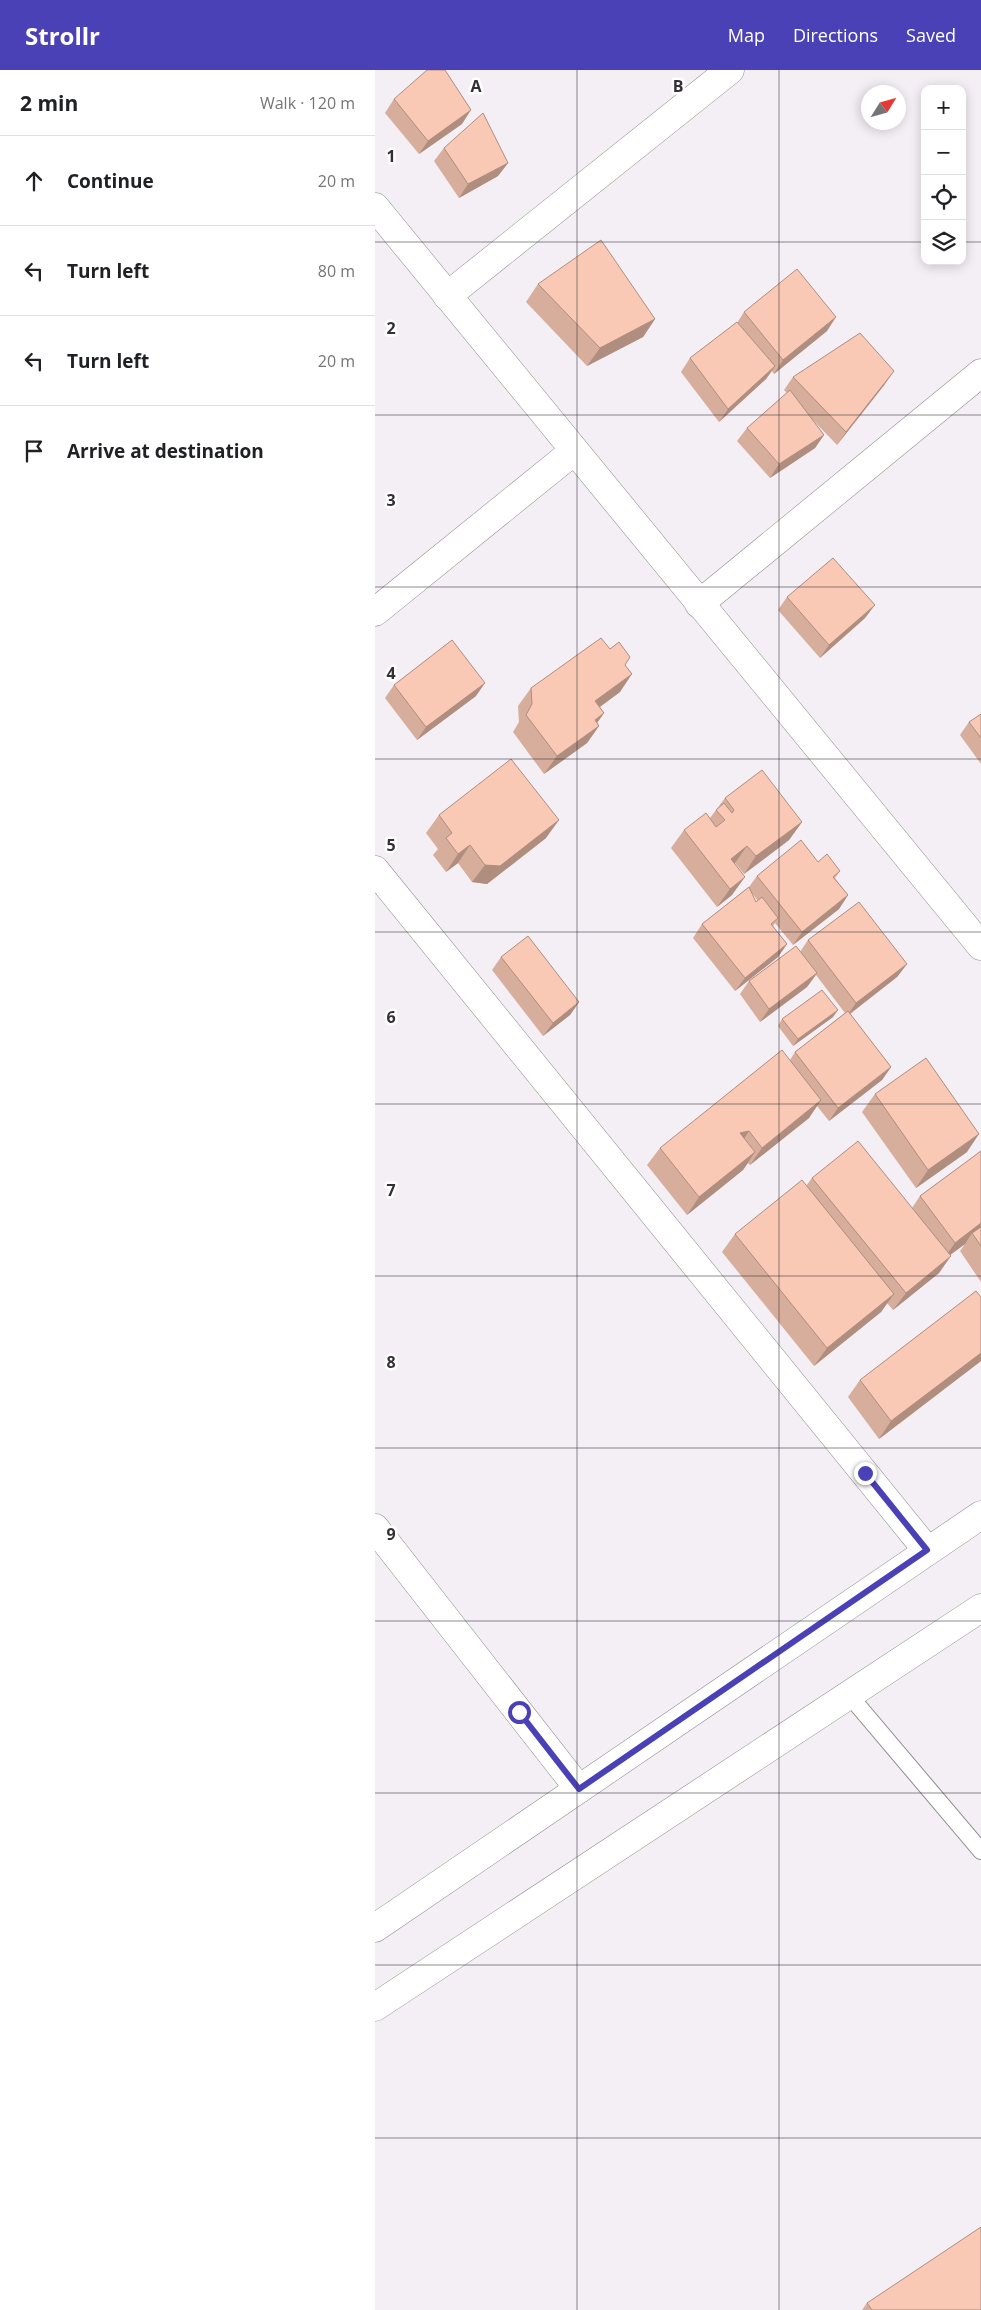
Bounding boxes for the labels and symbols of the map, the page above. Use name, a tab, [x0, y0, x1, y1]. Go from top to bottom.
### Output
text: A	[470, 75, 482, 97]
text: B	[673, 75, 683, 97]
north arrow	[861, 85, 906, 130]
text: 1	[386, 145, 396, 167]
text: 2	[386, 317, 396, 339]
text: 3	[386, 489, 396, 511]
text: 4	[386, 662, 396, 684]
text: 5	[386, 834, 396, 856]
text: 6	[386, 1006, 396, 1028]
text: 7	[386, 1179, 396, 1201]
text: 8	[386, 1351, 396, 1373]
route end	[854, 1462, 877, 1485]
text: 9	[386, 1523, 396, 1545]
route start	[508, 1701, 531, 1724]

